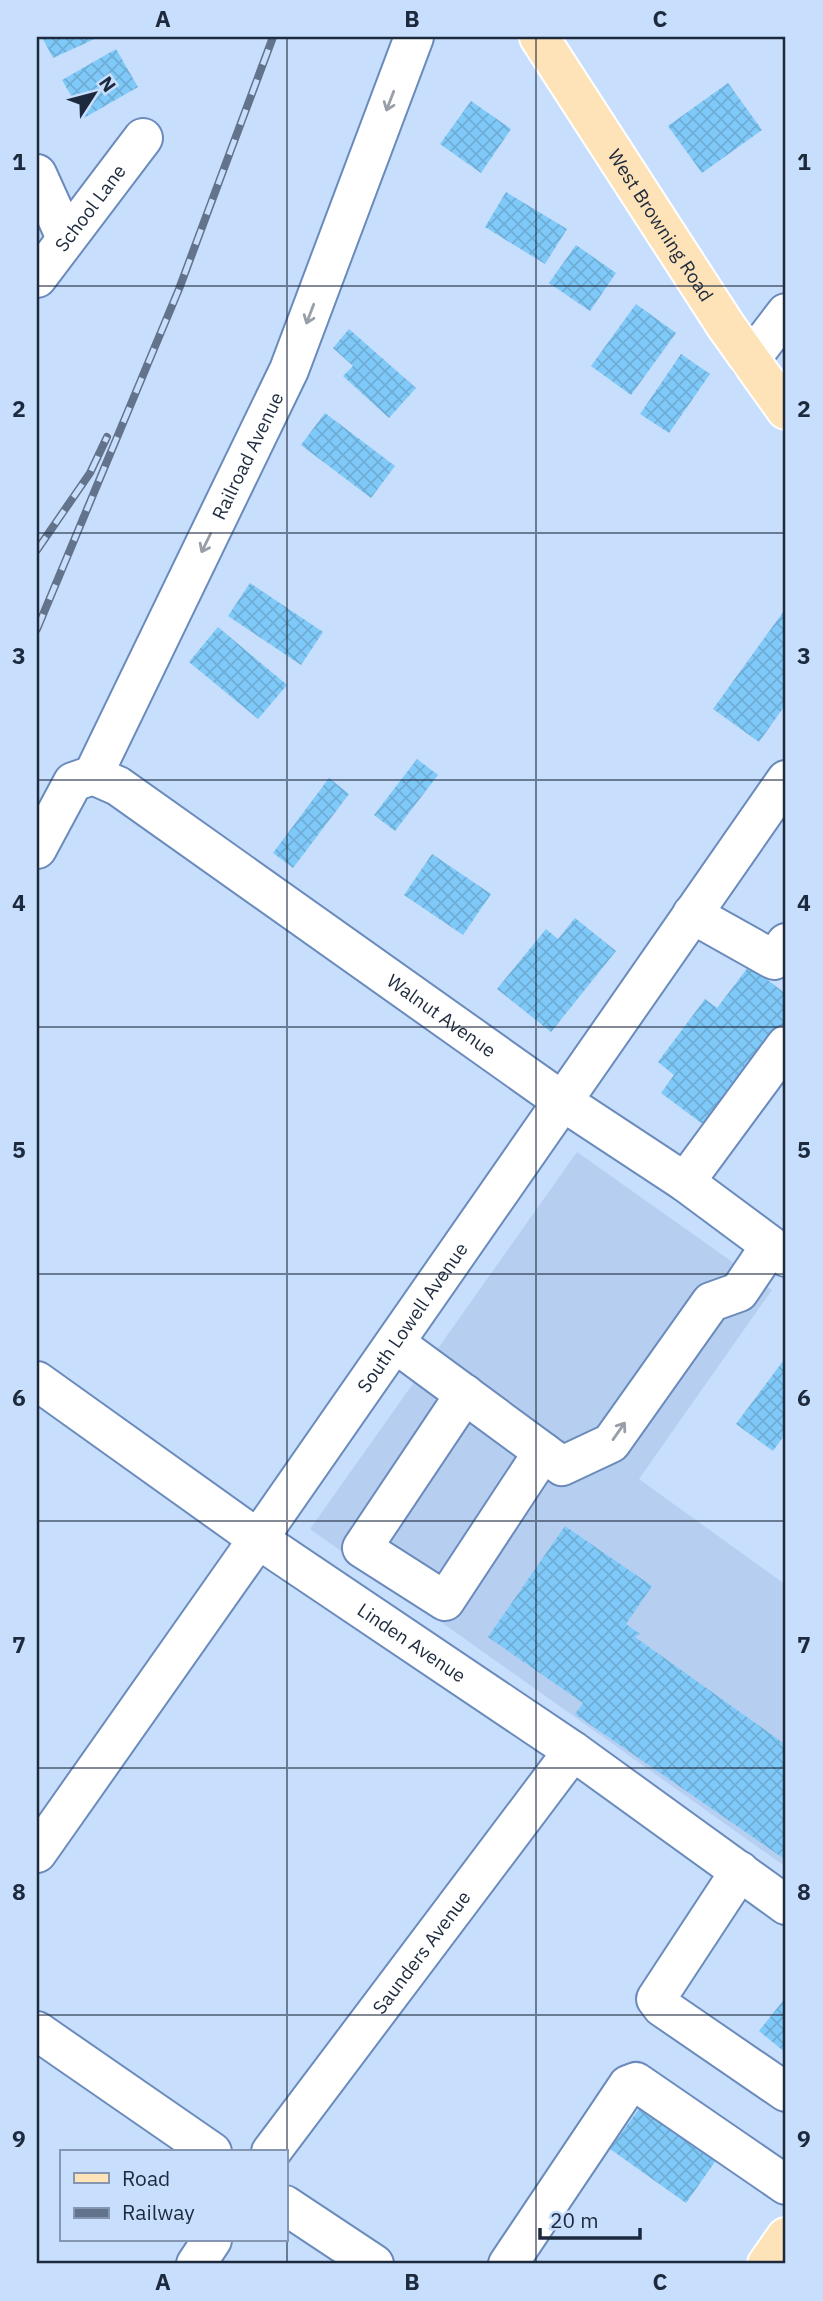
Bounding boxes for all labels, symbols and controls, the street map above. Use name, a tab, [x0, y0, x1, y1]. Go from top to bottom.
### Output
text: A	[155, 3, 171, 33]
text: B	[404, 3, 420, 33]
text: C	[653, 3, 668, 33]
north arrow	[60, 60, 130, 130]
text: N	[94, 71, 122, 97]
one-way arrow	[383, 89, 396, 111]
street label: West Browning Road	[603, 144, 719, 306]
text: 1	[12, 146, 26, 176]
text: 1	[797, 146, 811, 176]
street label: School Lane	[49, 159, 131, 256]
one-way arrow	[303, 302, 316, 324]
street label: Railroad Avenue	[207, 388, 289, 523]
text: 2	[12, 393, 26, 423]
text: 2	[797, 393, 811, 423]
one-way arrow	[198, 532, 212, 553]
text: 3	[12, 640, 26, 670]
text: 3	[797, 640, 811, 670]
text: 4	[12, 887, 26, 917]
text: 4	[797, 887, 811, 917]
street label: Walnut Avenue	[382, 969, 501, 1062]
text: 5	[12, 1134, 26, 1164]
text: 5	[797, 1134, 811, 1164]
street label: South Lowell Avenue	[352, 1238, 473, 1397]
text: 6	[12, 1382, 26, 1412]
text: 6	[797, 1382, 811, 1412]
one-way arrow	[612, 1422, 626, 1441]
street label: Linden Avenue	[353, 1598, 470, 1687]
text: 7	[12, 1629, 26, 1659]
text: 7	[797, 1629, 811, 1659]
text: 8	[12, 1876, 26, 1906]
text: 8	[797, 1876, 811, 1906]
street label: Saunders Avenue	[367, 1886, 476, 2019]
text: 9	[12, 2123, 26, 2153]
text: 9	[797, 2123, 811, 2153]
legend	[60, 2150, 287, 2242]
text: Road	[122, 2164, 170, 2192]
scale bar	[540, 2196, 639, 2240]
text: Railway	[122, 2198, 195, 2226]
text: 20 m	[550, 2206, 599, 2234]
text: A	[155, 2266, 171, 2296]
text: B	[404, 2266, 420, 2296]
text: C	[653, 2266, 668, 2296]

